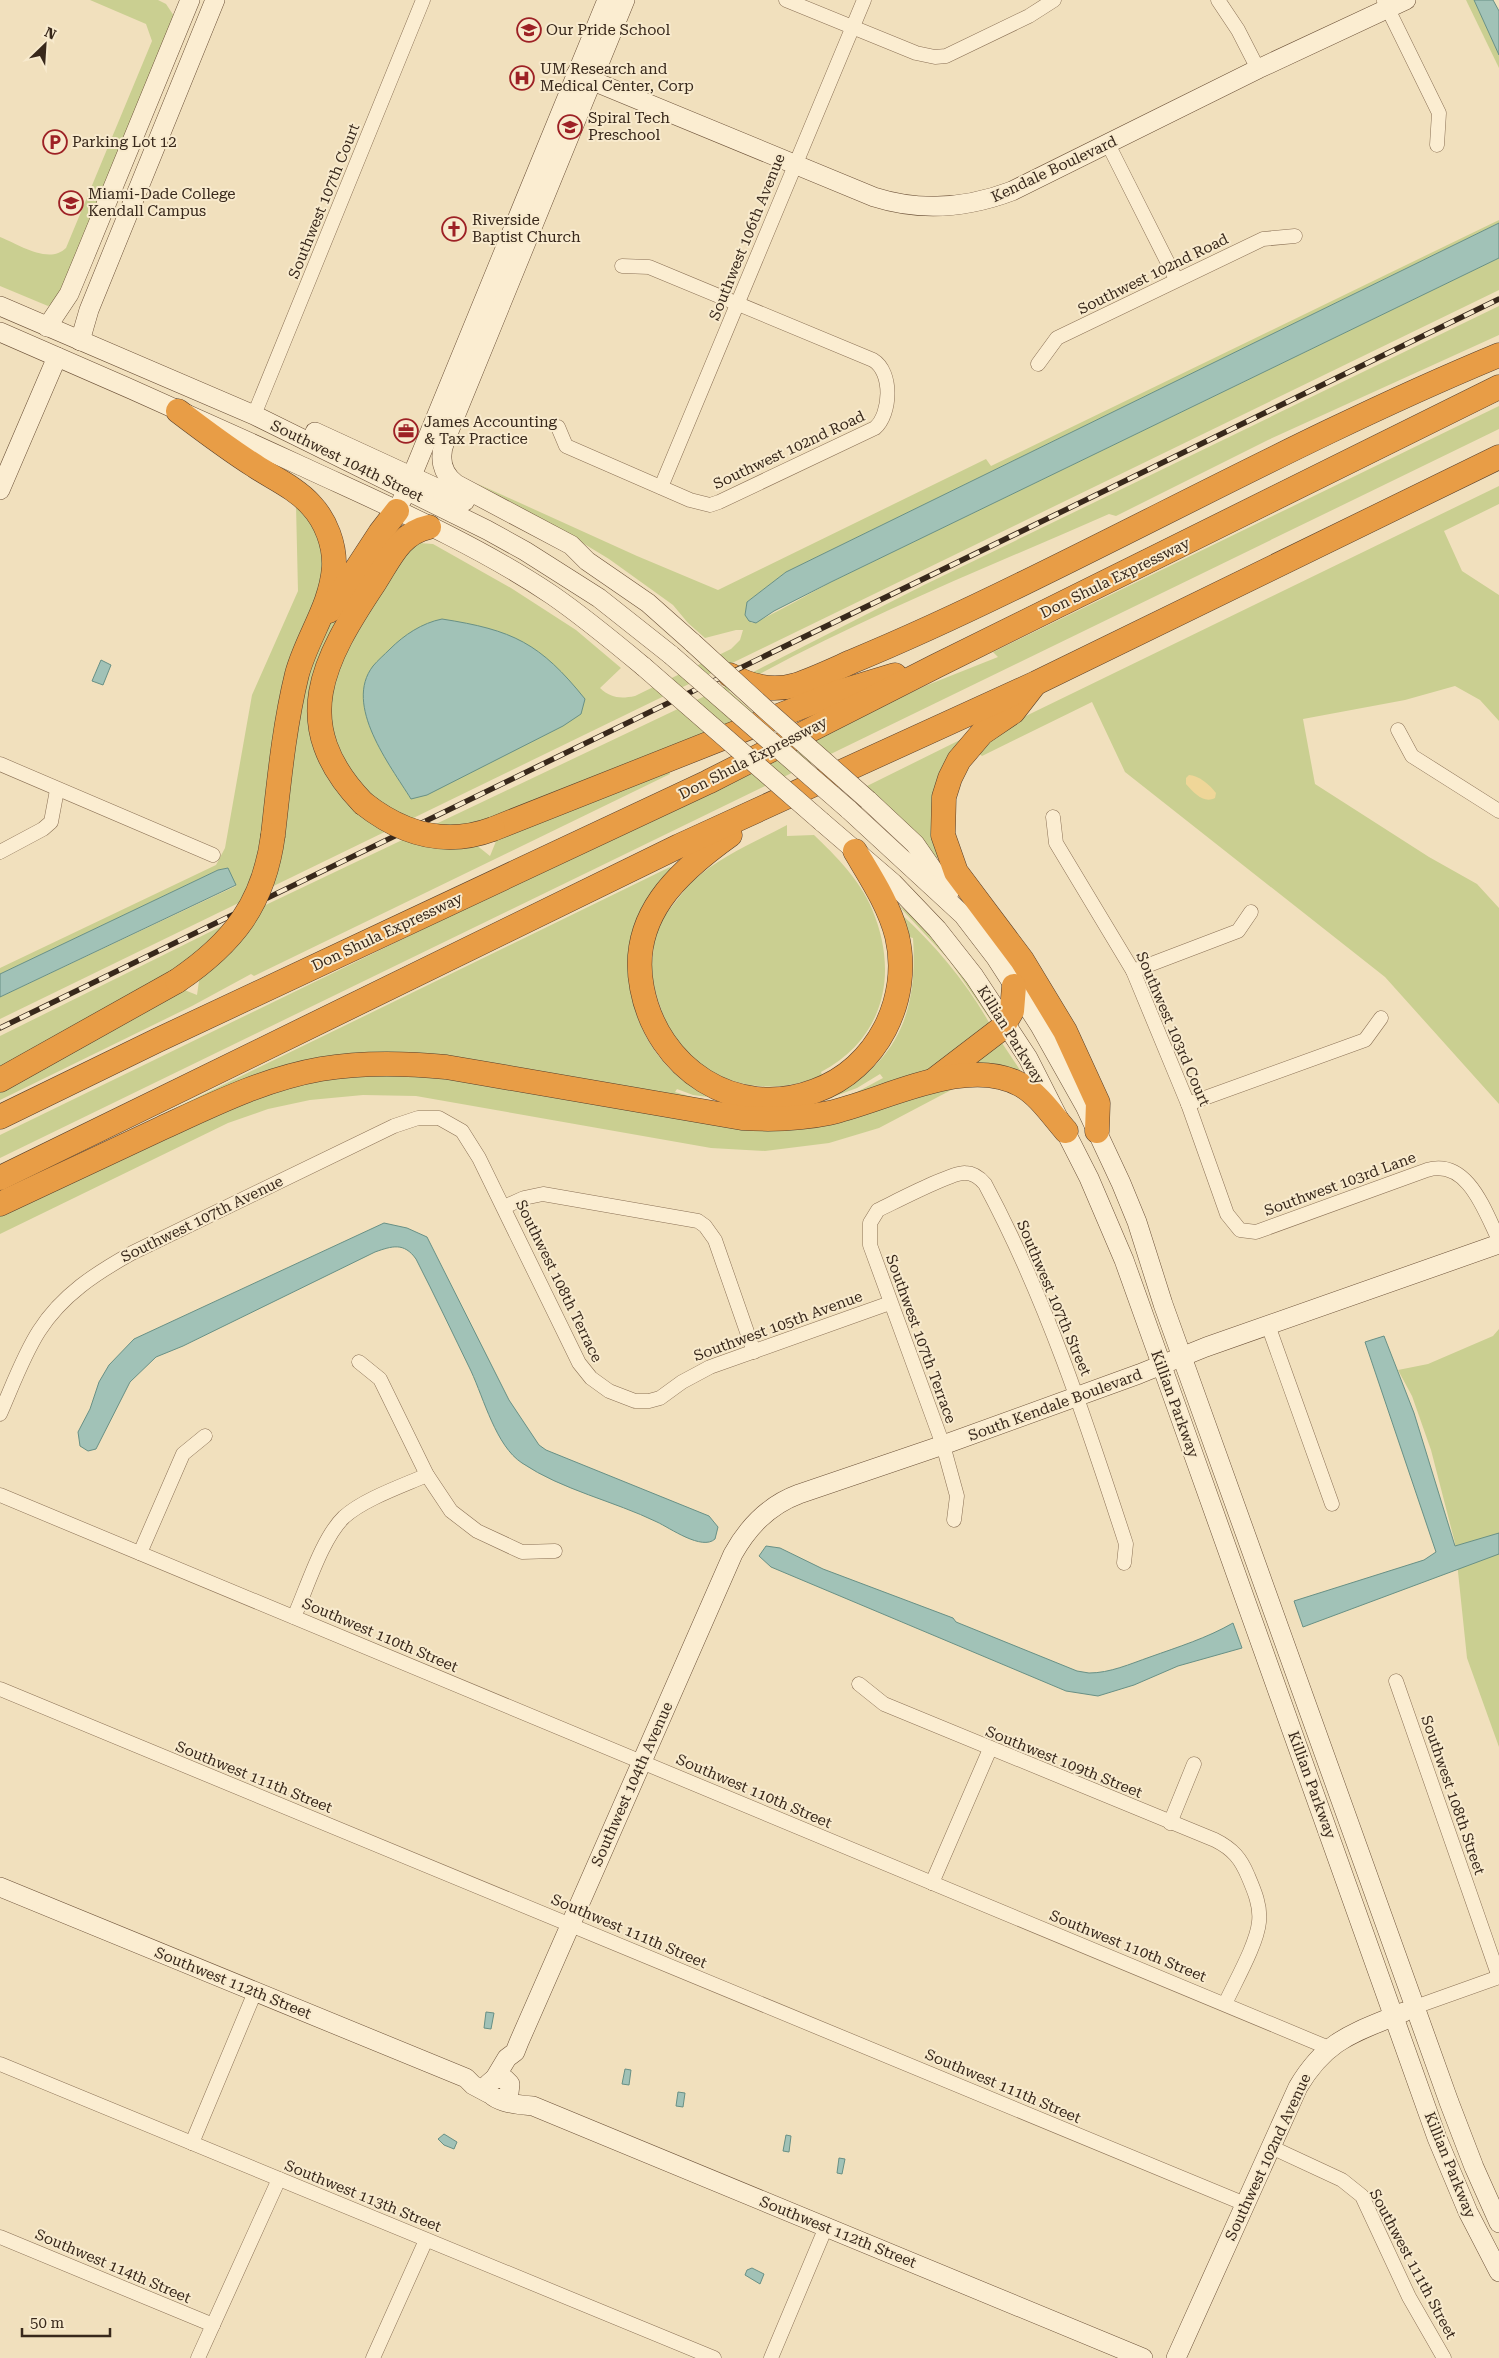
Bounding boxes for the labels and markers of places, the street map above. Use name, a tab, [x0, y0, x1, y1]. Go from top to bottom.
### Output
school or university icon: Our Pride School	[516, 17, 542, 43]
place label: Our Pride School	[546, 21, 671, 39]
place label: UM Research and Medical Center, Corp	[540, 60, 694, 95]
hospital icon: UM Research and Medical Center, Corp	[509, 65, 535, 91]
place label: Spiral Tech Preschool	[588, 109, 670, 144]
school or university icon: Spiral Tech Preschool	[557, 114, 583, 140]
parking icon: Parking Lot 12	[42, 129, 68, 155]
place label: Parking Lot 12	[72, 133, 177, 151]
place label: Miami-Dade College Kendall Campus	[88, 185, 235, 220]
school or university icon: Miami-Dade College Kendall Campus	[58, 190, 84, 216]
place label: Riverside Baptist Church	[472, 211, 581, 246]
church icon: Riverside Baptist Church	[441, 216, 467, 242]
place label: James Accounting & Tax Practice	[424, 413, 558, 448]
office icon: James Accounting & Tax Practice	[393, 418, 419, 444]

